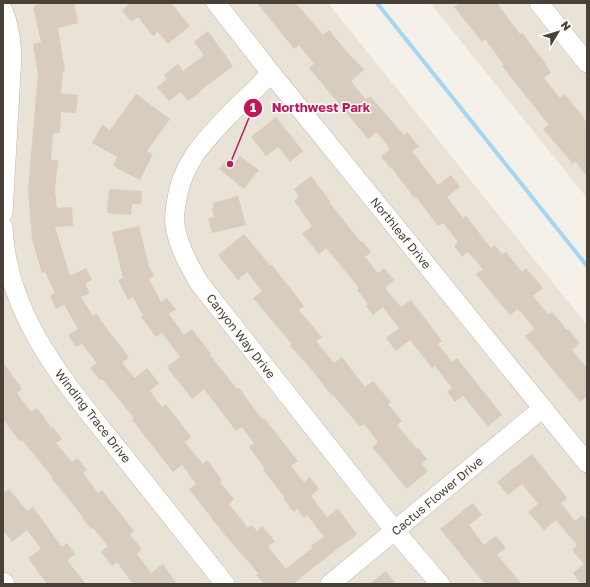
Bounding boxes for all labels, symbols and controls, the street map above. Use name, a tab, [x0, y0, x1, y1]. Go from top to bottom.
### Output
north arrow	[538, 12, 578, 52]
text: N	[559, 18, 574, 33]
callout: Northwest Park	[243, 95, 378, 120]
text: Northwest Park	[272, 99, 371, 115]
text: 1	[250, 100, 256, 115]
street label: Northleaf Drive	[367, 194, 435, 272]
street label: Canyon Way Drive	[203, 291, 279, 381]
street label: Winding Trace Drive	[52, 366, 134, 466]
street label: Cactus Flower Drive	[388, 453, 486, 539]

